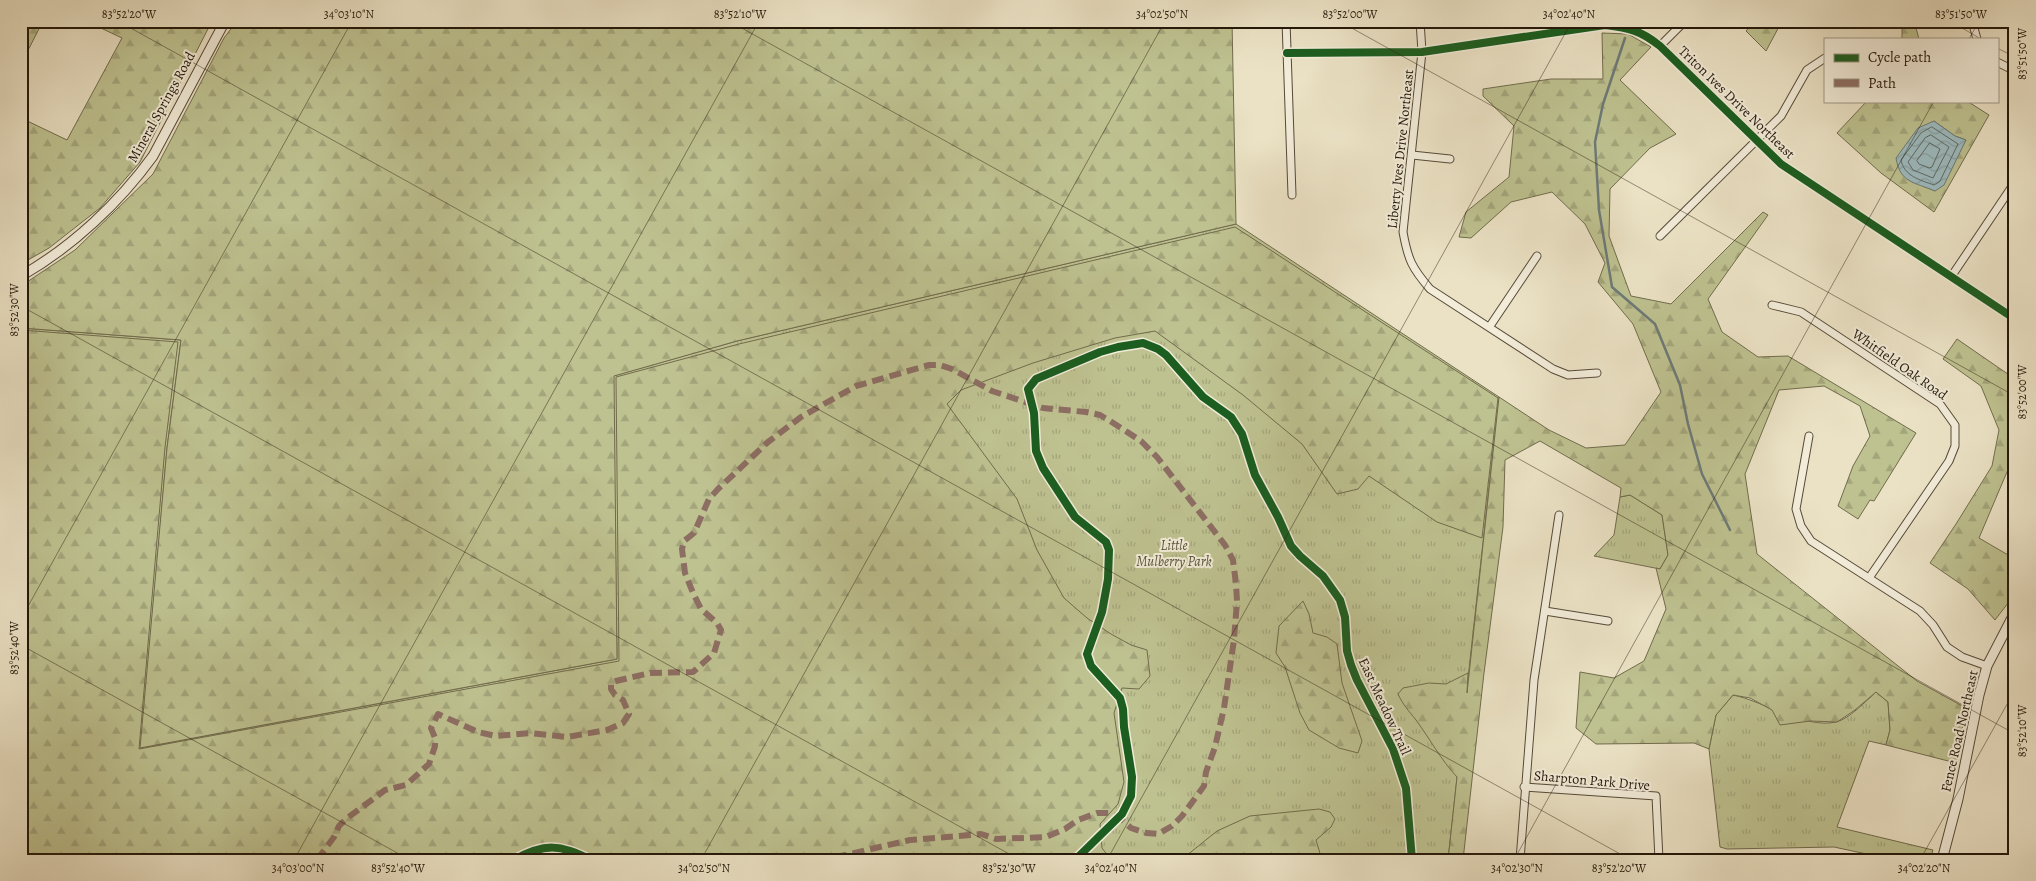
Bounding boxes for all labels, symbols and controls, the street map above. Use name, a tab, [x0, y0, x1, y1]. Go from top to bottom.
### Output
text: 83°52'20"W	[102, 6, 157, 22]
text: 34°03'10"N	[324, 6, 374, 22]
text: 83°52'10"W	[714, 6, 767, 22]
text: 34°02'50"N	[1136, 6, 1188, 22]
text: 83°52'00"W	[1323, 6, 1378, 22]
text: 34°02'40"N	[1543, 6, 1596, 22]
text: 83°51'50"W	[1935, 6, 1988, 22]
text: 83°51'50"W	[2014, 27, 2030, 80]
legend	[1824, 38, 1998, 102]
street label: Triton Ives Drive Northeast	[1674, 42, 1799, 163]
text: Cycle path	[1868, 47, 1931, 67]
street label: Mineral Springs Road	[123, 48, 200, 166]
street label: Liberty Ives Drive Northeast	[1383, 68, 1418, 230]
text: Path	[1868, 73, 1896, 93]
text: 83°52'30"W	[6, 282, 22, 337]
street label: Whitfield Oak Road	[1847, 324, 1952, 405]
text: 83°52'00"W	[2014, 364, 2030, 419]
park label: Little Mulberry Park	[1136, 536, 1212, 571]
text: 83°52'40"W	[6, 620, 22, 675]
street label: East Meadow Trail	[1354, 655, 1416, 758]
street label: Fence Road Northeast	[1936, 668, 1983, 794]
text: 83°52'10"W	[2014, 704, 2030, 757]
street label: Sharpton Park Drive	[1533, 766, 1651, 795]
text: 34°03'00"N	[272, 860, 325, 876]
text: 83°52'40"W	[371, 860, 426, 876]
text: 34°02'50"N	[678, 860, 730, 876]
text: 83°52'30"W	[982, 860, 1037, 876]
text: 34°02'40"N	[1085, 860, 1138, 876]
text: 34°02'30"N	[1491, 860, 1543, 876]
text: 83°52'20"W	[1592, 860, 1647, 876]
text: 34°02'20"N	[1898, 860, 1951, 876]

